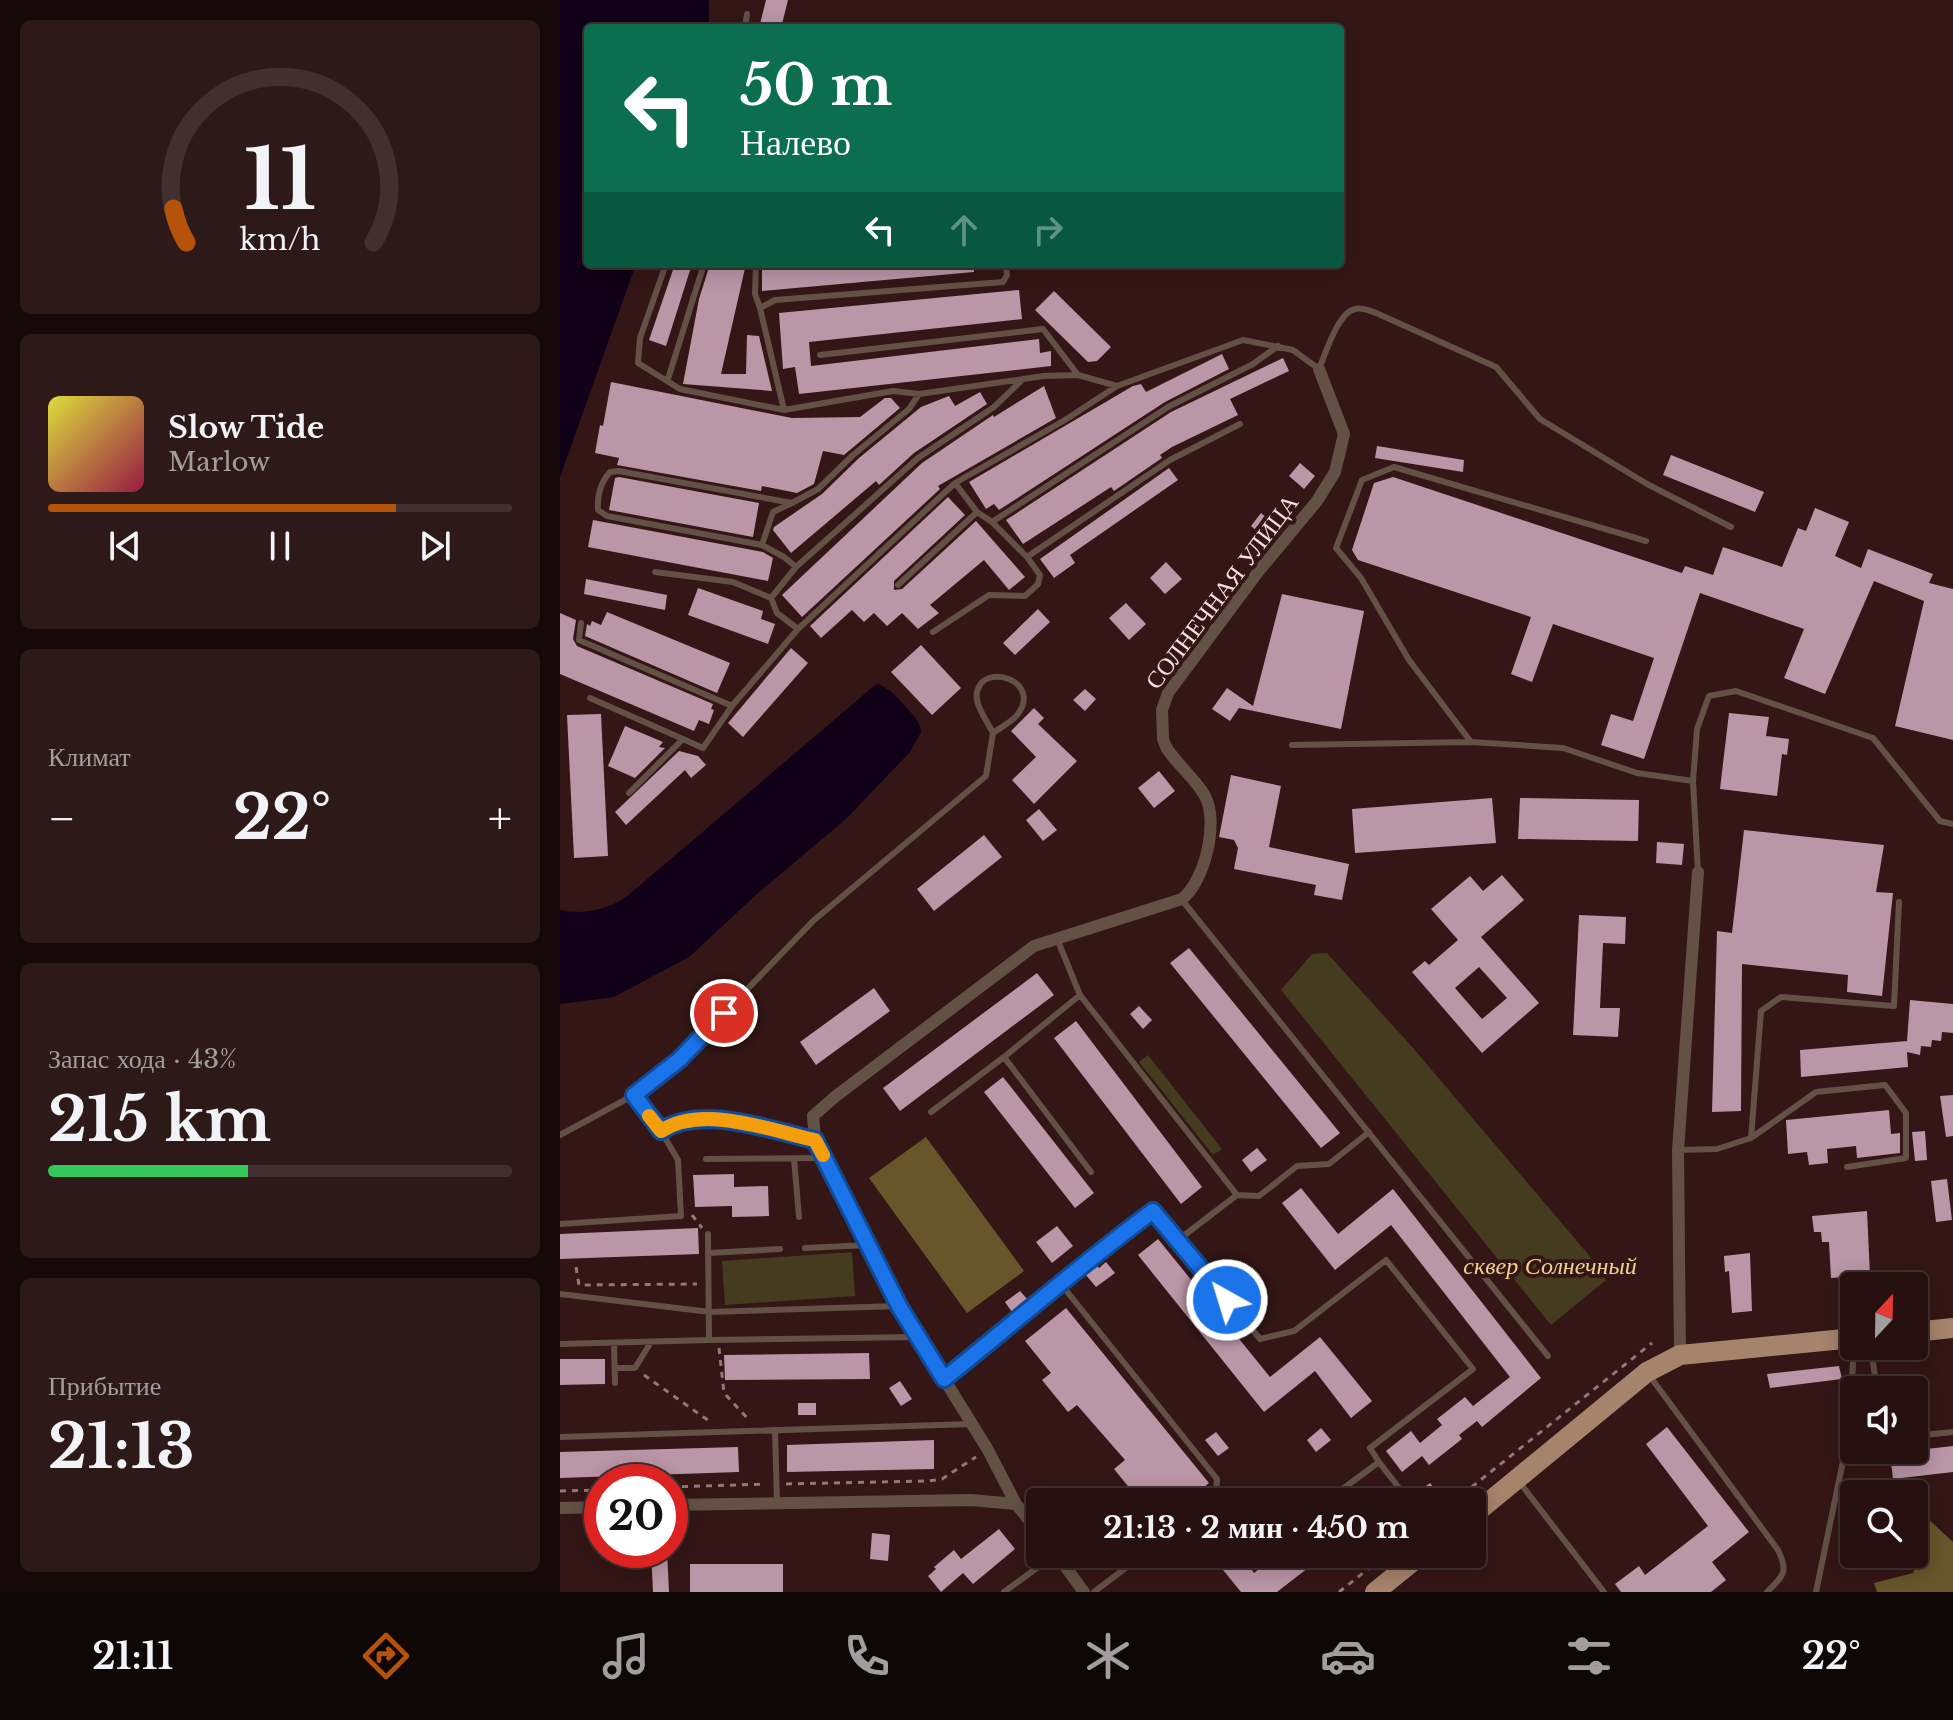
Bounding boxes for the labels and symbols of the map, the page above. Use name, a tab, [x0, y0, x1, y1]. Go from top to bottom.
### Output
street label: СОЛНЕЧНАЯ УЛИЦА	[1139, 488, 1305, 695]
pin	[690, 979, 758, 1047]
park label: сквер Солнечный	[1463, 1251, 1637, 1280]
position arrow	[1185, 1258, 1269, 1342]
north arrow	[1840, 1272, 1928, 1360]
speed limit sign: 20	[584, 1464, 688, 1568]

